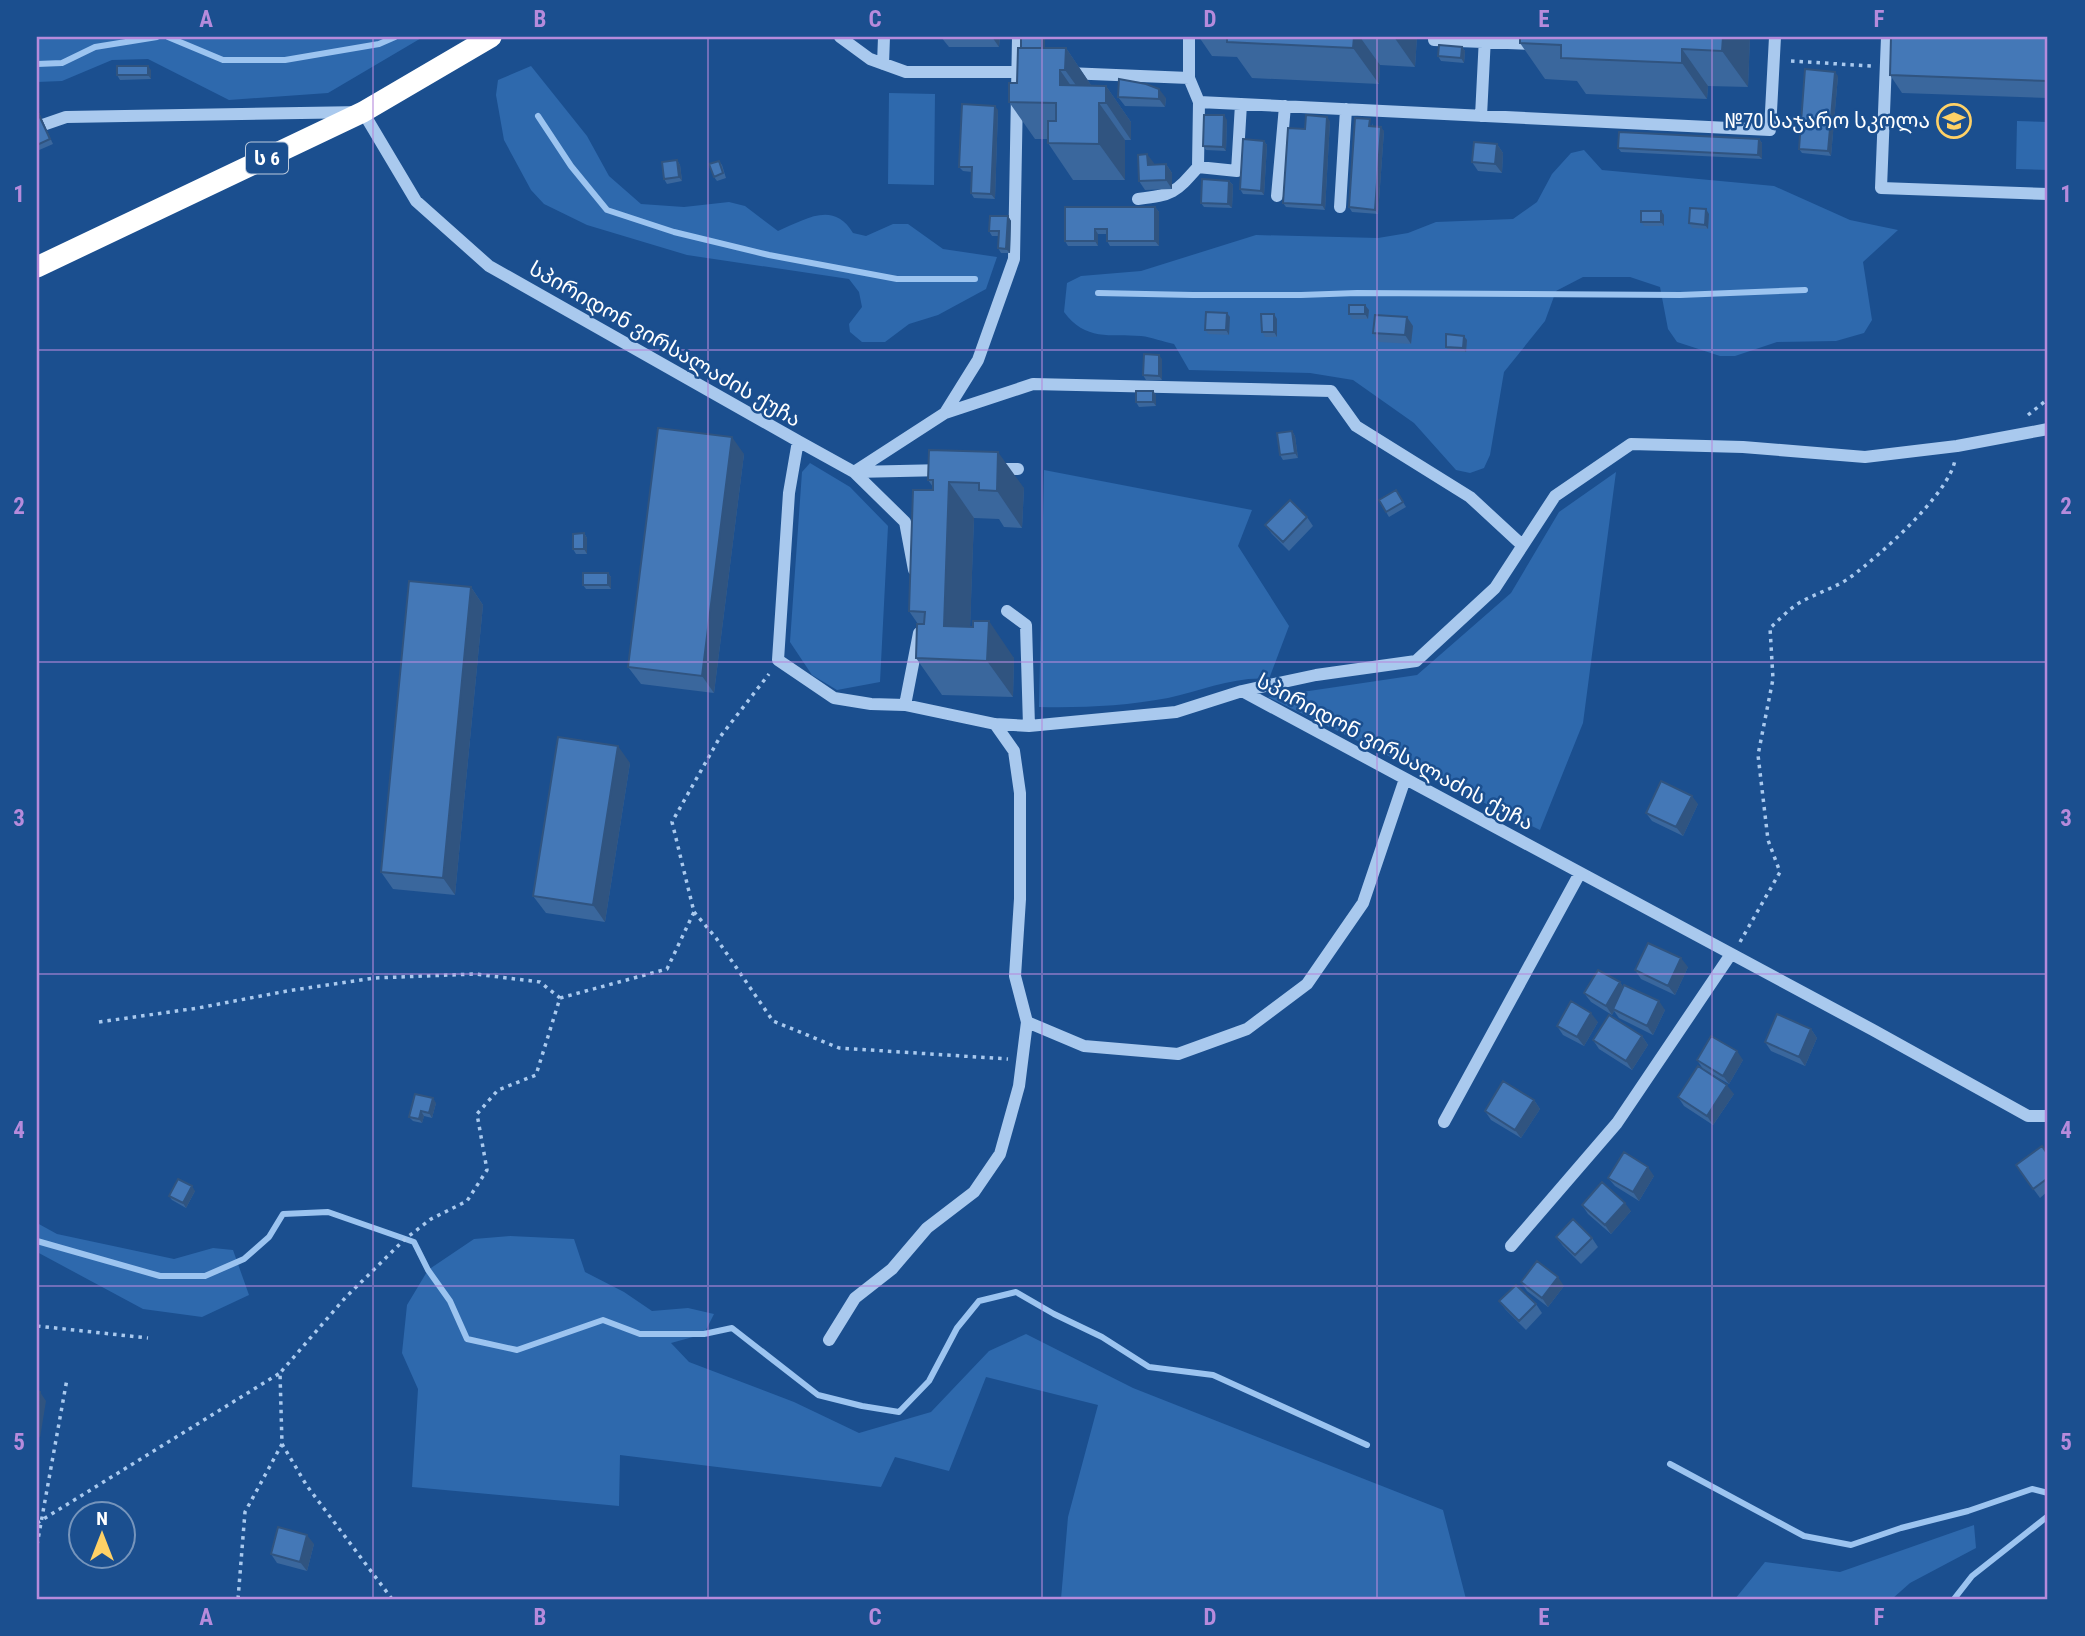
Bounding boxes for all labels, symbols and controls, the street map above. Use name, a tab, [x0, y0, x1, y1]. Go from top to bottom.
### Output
text: A	[199, 6, 213, 33]
text: B	[534, 6, 546, 33]
text: C	[868, 6, 882, 33]
text: D	[1204, 6, 1217, 33]
text: E	[1538, 6, 1550, 33]
text: F	[1874, 6, 1885, 33]
school or university icon: №70 საჯარო სკოლა	[1935, 102, 1973, 140]
place label: №70 საჯარო სკოლა	[1724, 109, 1930, 134]
road number: ს 6	[246, 142, 288, 174]
text: 1	[13, 181, 25, 208]
text: 1	[2060, 181, 2072, 208]
street label: სპირიდონ ვირსალაძის ქუჩა	[524, 256, 805, 433]
text: 2	[13, 493, 25, 520]
text: 2	[2060, 493, 2072, 520]
street label: სპირიდონ ვირსალაძის ქუჩა	[1252, 669, 1537, 836]
text: 3	[13, 805, 25, 832]
text: 3	[2060, 805, 2072, 832]
text: 4	[13, 1117, 25, 1144]
text: 4	[2060, 1117, 2072, 1144]
text: 5	[13, 1429, 25, 1456]
text: 5	[2060, 1429, 2072, 1456]
north arrow	[66, 1500, 136, 1570]
text: N	[96, 1507, 108, 1530]
text: A	[199, 1604, 213, 1631]
text: B	[534, 1604, 546, 1631]
text: C	[868, 1604, 882, 1631]
text: D	[1204, 1604, 1217, 1631]
text: E	[1538, 1604, 1550, 1631]
text: F	[1874, 1604, 1885, 1631]

